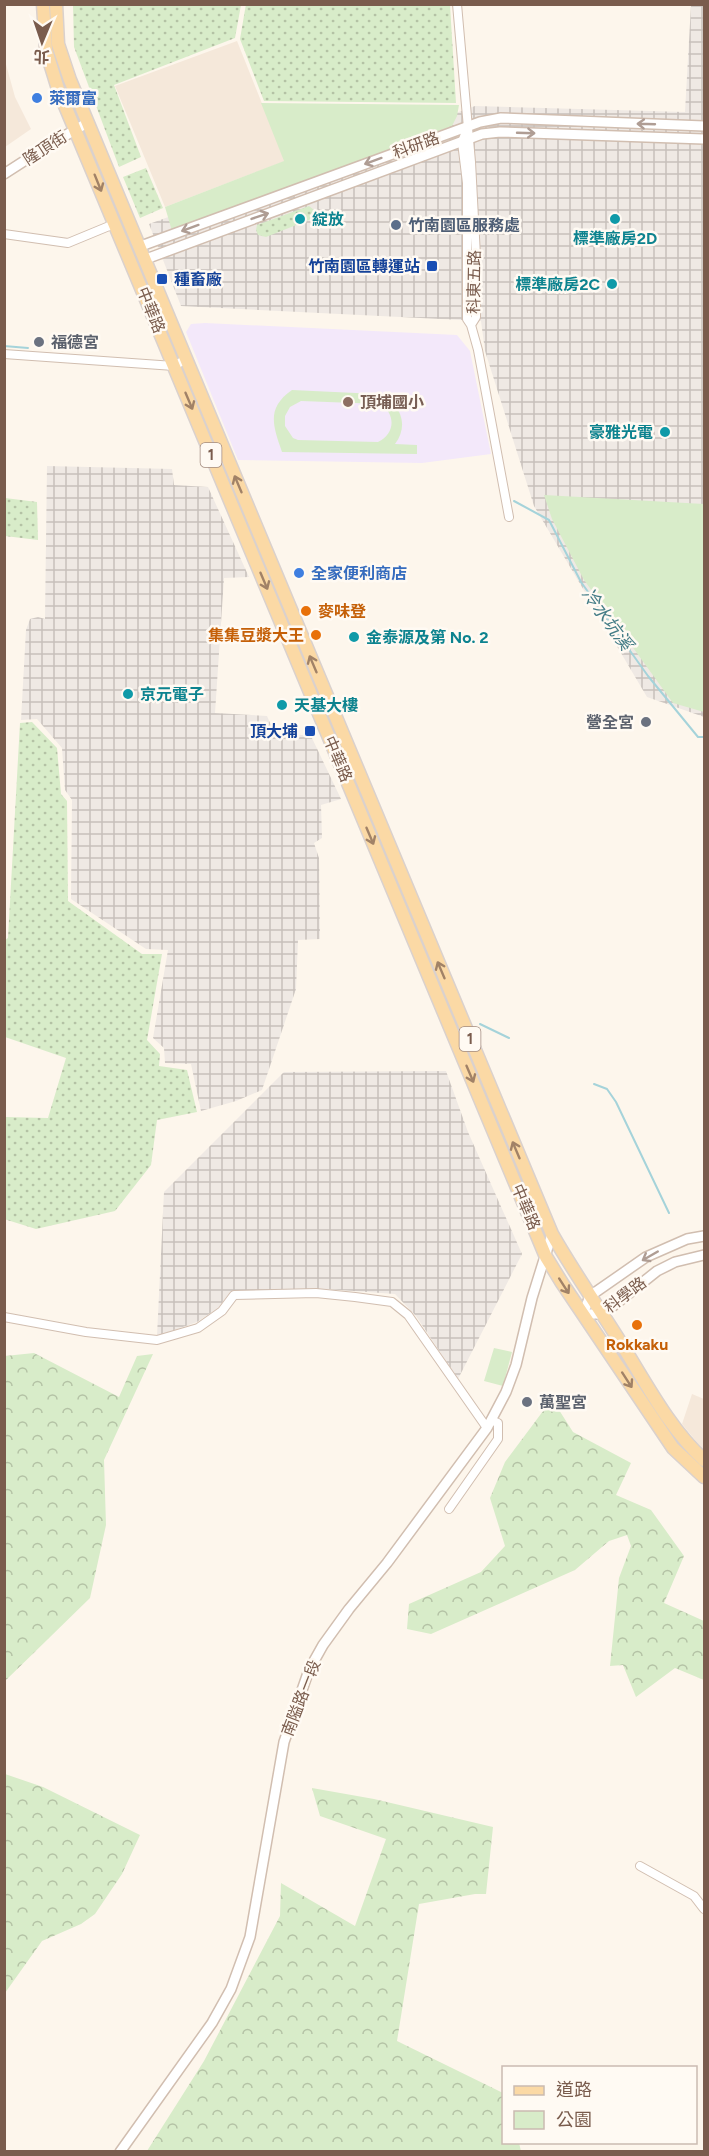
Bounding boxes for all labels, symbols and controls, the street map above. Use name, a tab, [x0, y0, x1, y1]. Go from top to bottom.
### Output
north arrow	[12, 12, 72, 72]
text: 北	[33, 47, 50, 66]
place label: 萊爾富	[49, 89, 97, 108]
marker: 萊爾富	[30, 91, 44, 105]
one-way arrow	[637, 118, 657, 129]
street label: 隆頂街	[20, 127, 70, 169]
one-way arrow	[515, 127, 535, 138]
street label: 科研路	[390, 128, 442, 162]
one-way arrow	[365, 156, 383, 167]
one-way arrow	[93, 173, 104, 191]
one-way arrow	[250, 210, 268, 221]
place label: 綻放	[312, 210, 344, 229]
marker: 綻放	[293, 212, 307, 226]
marker: 標準廠房2D	[608, 212, 622, 226]
place label: 竹南園區服務處	[408, 216, 520, 235]
marker: 竹南園區服務處	[389, 218, 403, 232]
one-way arrow	[182, 224, 200, 235]
place label: 標準廠房2D	[573, 229, 657, 248]
street label: 科東五路	[464, 250, 484, 314]
place label: 竹南園區轉運站	[308, 257, 420, 276]
marker: 竹南園區轉運站	[425, 259, 439, 273]
place label: 種畜廠	[174, 270, 222, 289]
marker: 種畜廠	[155, 272, 169, 286]
place label: 標準廠房2C	[515, 275, 600, 294]
marker: 標準廠房2C	[605, 277, 619, 291]
street label: 中華路	[133, 284, 169, 336]
place label: 福德宮	[51, 333, 99, 352]
marker: 福德宮	[32, 335, 46, 349]
one-way arrow	[184, 392, 195, 410]
place label: 頂埔國小	[360, 393, 424, 412]
marker: 頂埔國小	[341, 395, 355, 409]
place label: 豪雅光電	[589, 423, 653, 442]
marker: 豪雅光電	[658, 425, 672, 439]
road number: 1	[200, 443, 222, 467]
one-way arrow	[232, 476, 243, 494]
place label: 全家便利商店	[311, 564, 407, 583]
marker: 全家便利商店	[292, 566, 306, 580]
one-way arrow	[259, 572, 270, 590]
water label: 冷水坑溪	[577, 583, 639, 657]
place label: 麥味登	[318, 602, 366, 621]
marker: 麥味登	[299, 604, 313, 618]
place label: 集集豆漿大王	[208, 626, 304, 645]
marker: 集集豆漿大王	[309, 628, 323, 642]
place label: 金泰源及第 No. 2	[366, 628, 489, 647]
marker: 金泰源及第 No. 2	[347, 630, 361, 644]
one-way arrow	[307, 656, 318, 674]
place label: 京元電子	[140, 685, 204, 704]
marker: 京元電子	[121, 687, 135, 701]
place label: 天基大樓	[294, 696, 358, 715]
marker: 天基大樓	[275, 698, 289, 712]
place label: 營全宮	[586, 713, 634, 732]
marker: 營全宮	[639, 715, 653, 729]
place label: 頂大埔	[250, 722, 298, 741]
marker: 頂大埔	[303, 724, 317, 738]
street label: 中華路	[320, 733, 356, 785]
one-way arrow	[365, 826, 376, 845]
one-way arrow	[435, 961, 446, 980]
road number: 1	[460, 1027, 480, 1051]
one-way arrow	[465, 1064, 476, 1083]
one-way arrow	[510, 1141, 521, 1159]
street label: 中華路	[508, 1181, 544, 1233]
one-way arrow	[642, 1250, 659, 1262]
street label: 科學路	[600, 1273, 650, 1317]
one-way arrow	[558, 1277, 570, 1294]
marker: Rokkaku	[630, 1318, 644, 1332]
place label: Rokkaku	[606, 1335, 668, 1354]
one-way arrow	[621, 1371, 633, 1388]
place label: 萬聖宮	[539, 1393, 587, 1412]
marker: 萬聖宮	[520, 1395, 534, 1409]
street label: 南隘路一段	[278, 1657, 324, 1739]
legend	[502, 2066, 697, 2144]
text: 道路	[556, 2079, 592, 2101]
text: 公園	[556, 2109, 592, 2131]

